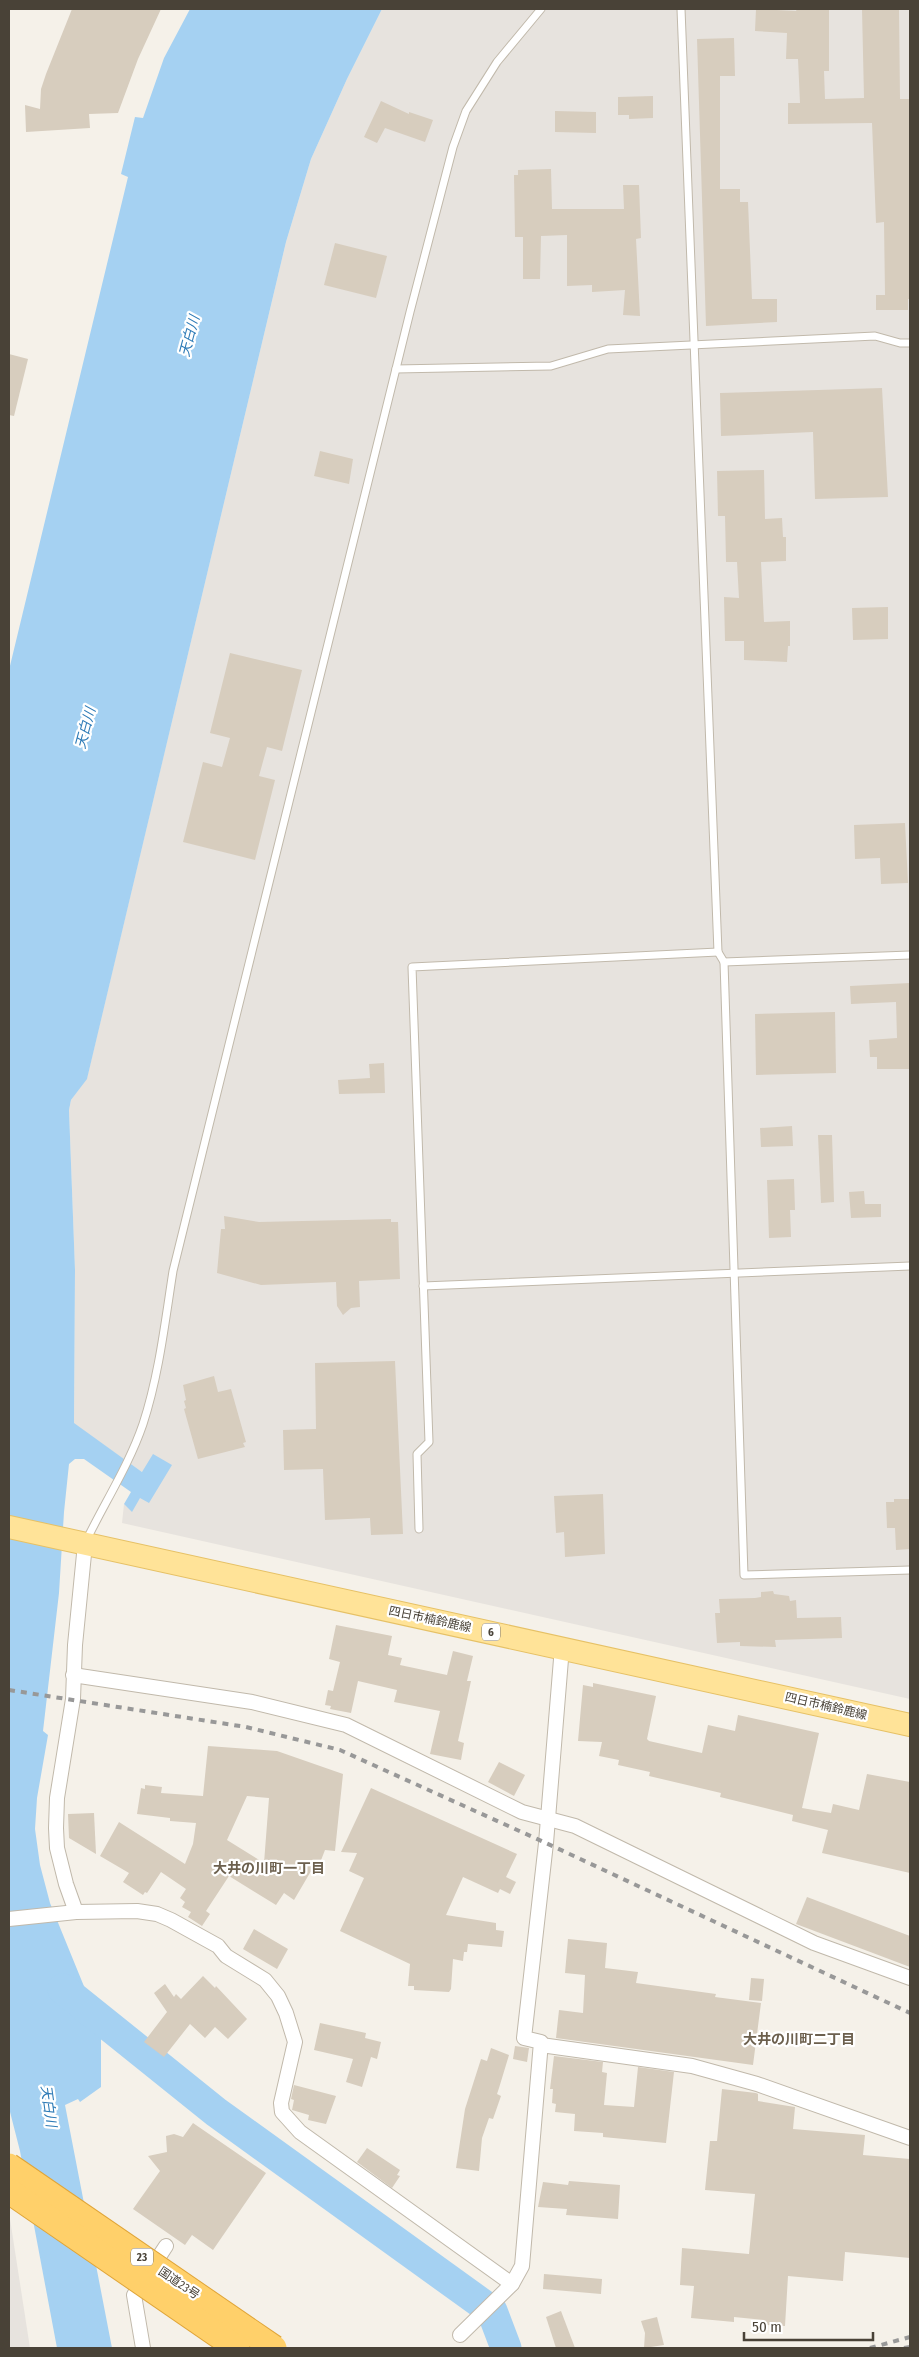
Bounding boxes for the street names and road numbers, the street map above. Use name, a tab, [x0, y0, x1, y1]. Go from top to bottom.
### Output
street label: 四日市楠鈴鹿線	[387, 1603, 473, 1635]
road number: 6	[482, 1624, 500, 1640]
street label: 四日市楠鈴鹿線	[783, 1690, 869, 1722]
road number: 23	[131, 2248, 153, 2266]
street label: 国道23号	[156, 2264, 202, 2302]

